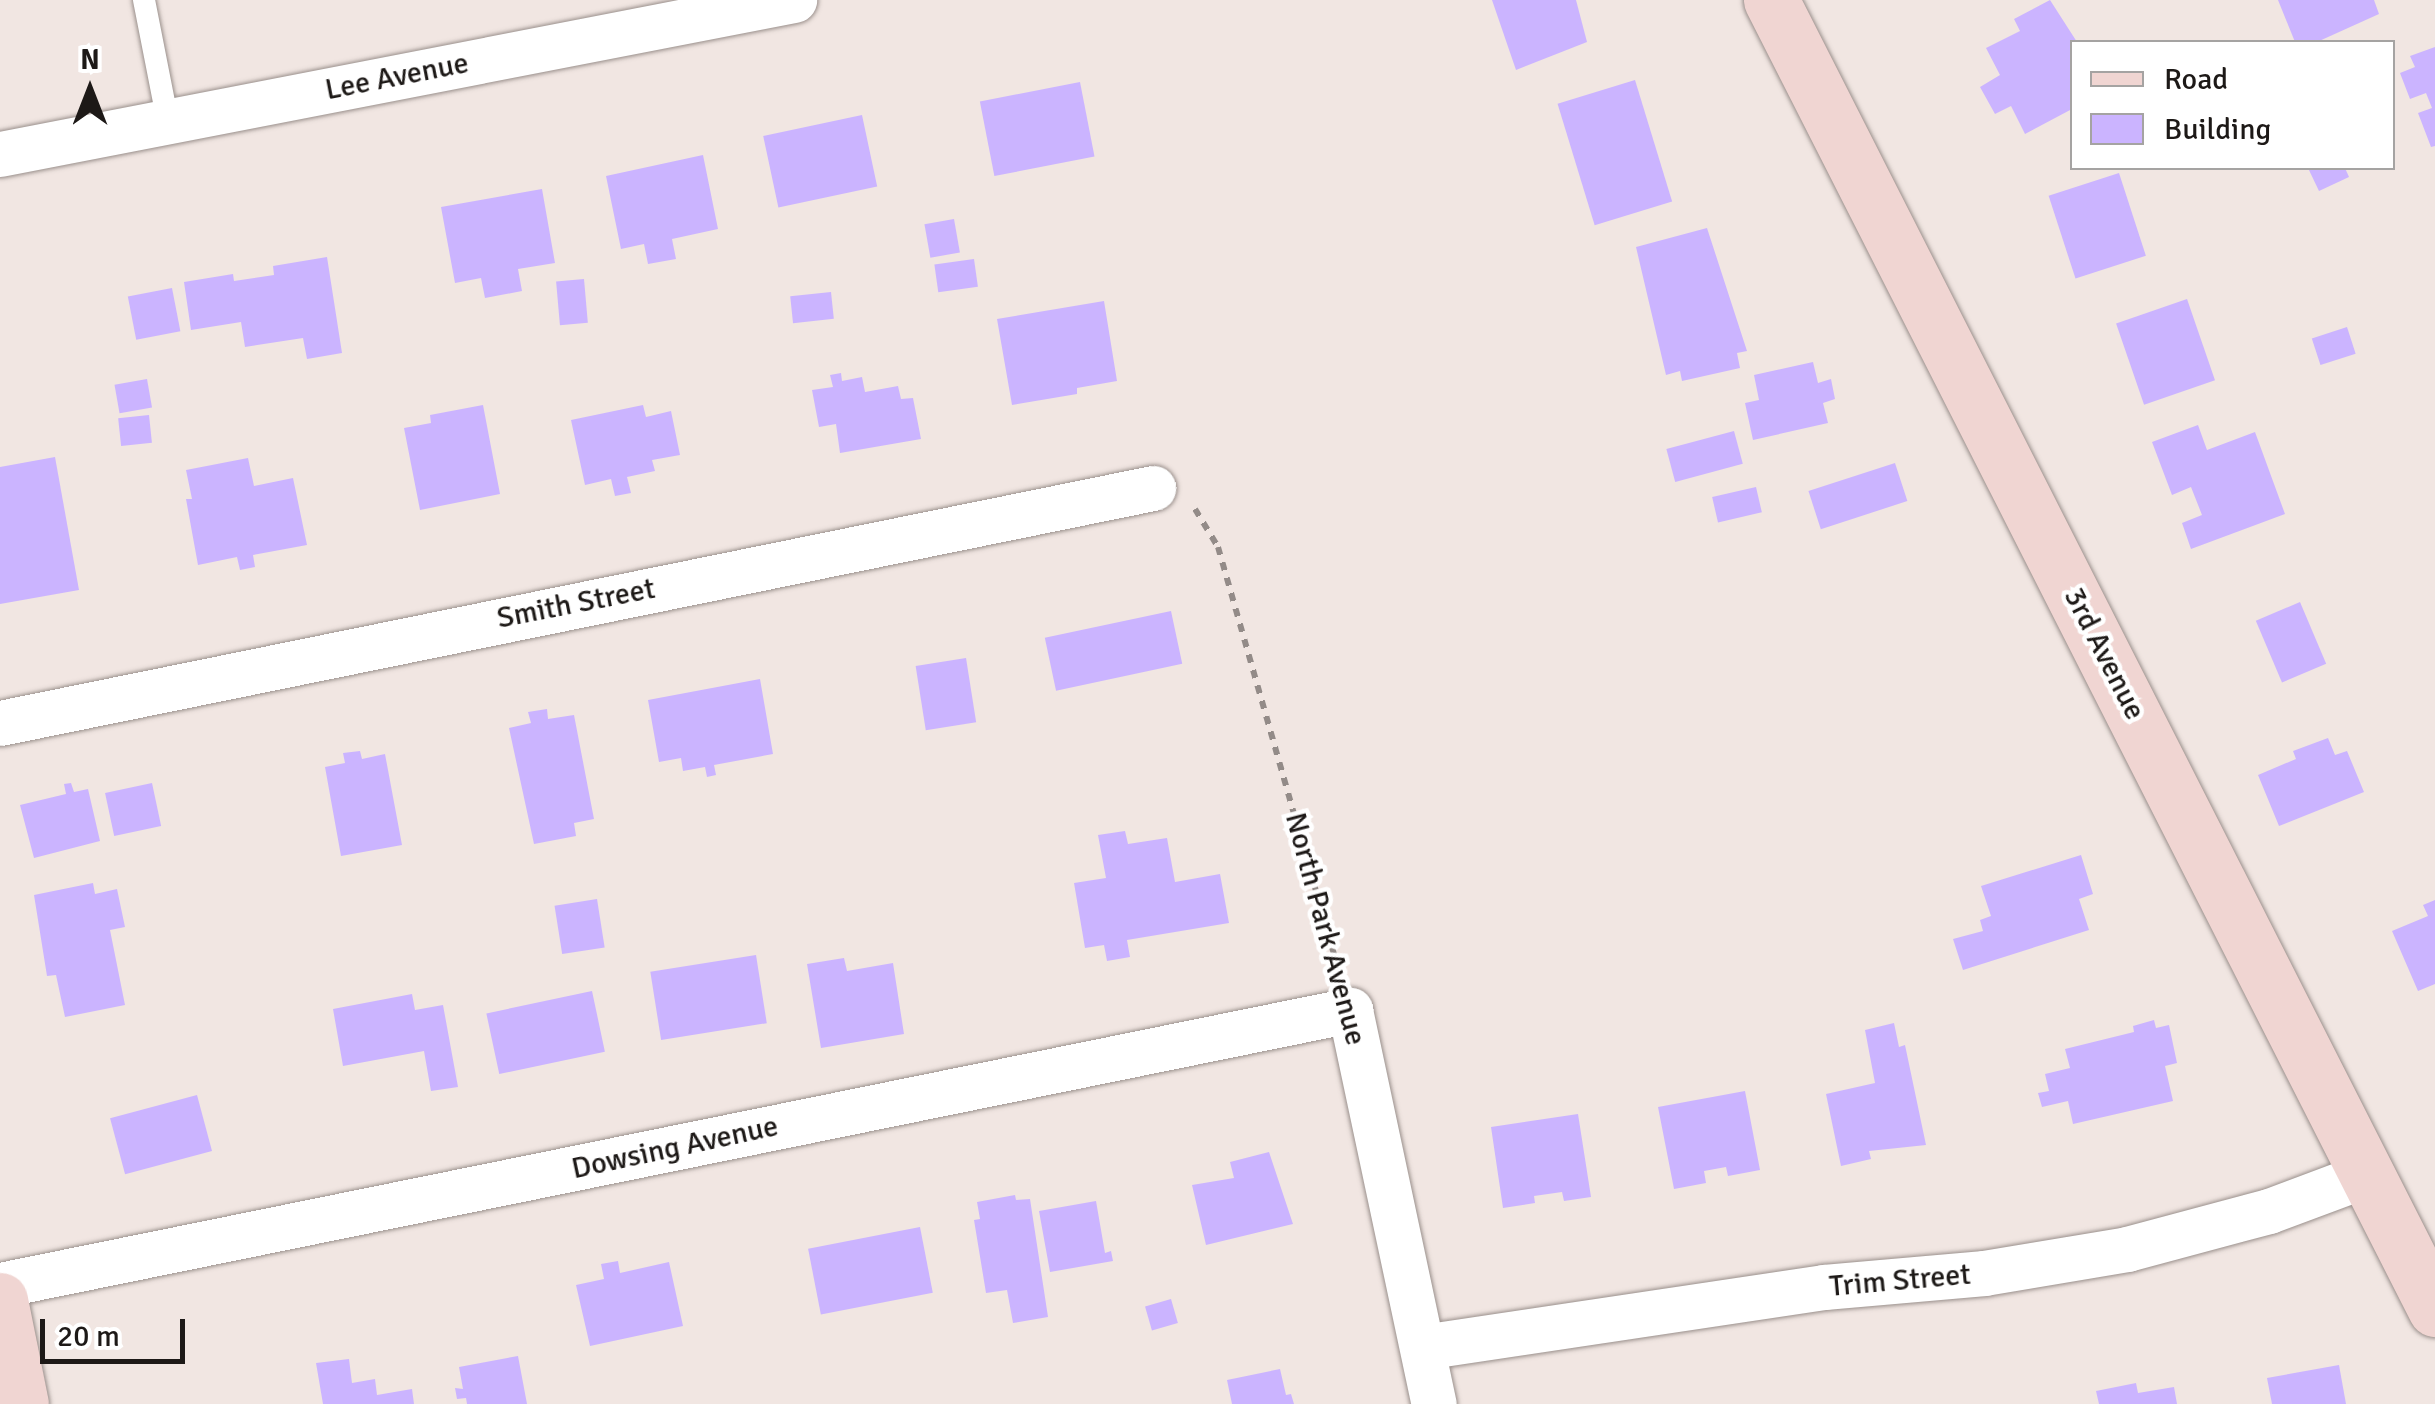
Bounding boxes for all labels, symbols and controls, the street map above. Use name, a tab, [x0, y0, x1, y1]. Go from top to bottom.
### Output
north arrow	[40, 40, 140, 140]
legend	[2070, 40, 2395, 170]
text: N	[80, 43, 100, 77]
street label: Lee Avenue	[322, 45, 472, 109]
text: Road	[2164, 61, 2228, 98]
text: Building	[2164, 111, 2271, 148]
street label: Smith Street	[494, 571, 658, 637]
street label: 3rd Avenue	[2055, 582, 2153, 726]
street label: North Park Avenue	[1277, 809, 1373, 1049]
street label: Dowsing Avenue	[568, 1109, 782, 1187]
street label: Trim Street	[1828, 1257, 1972, 1305]
scale bar	[45, 1299, 190, 1361]
text: 20 m	[57, 1318, 120, 1355]

